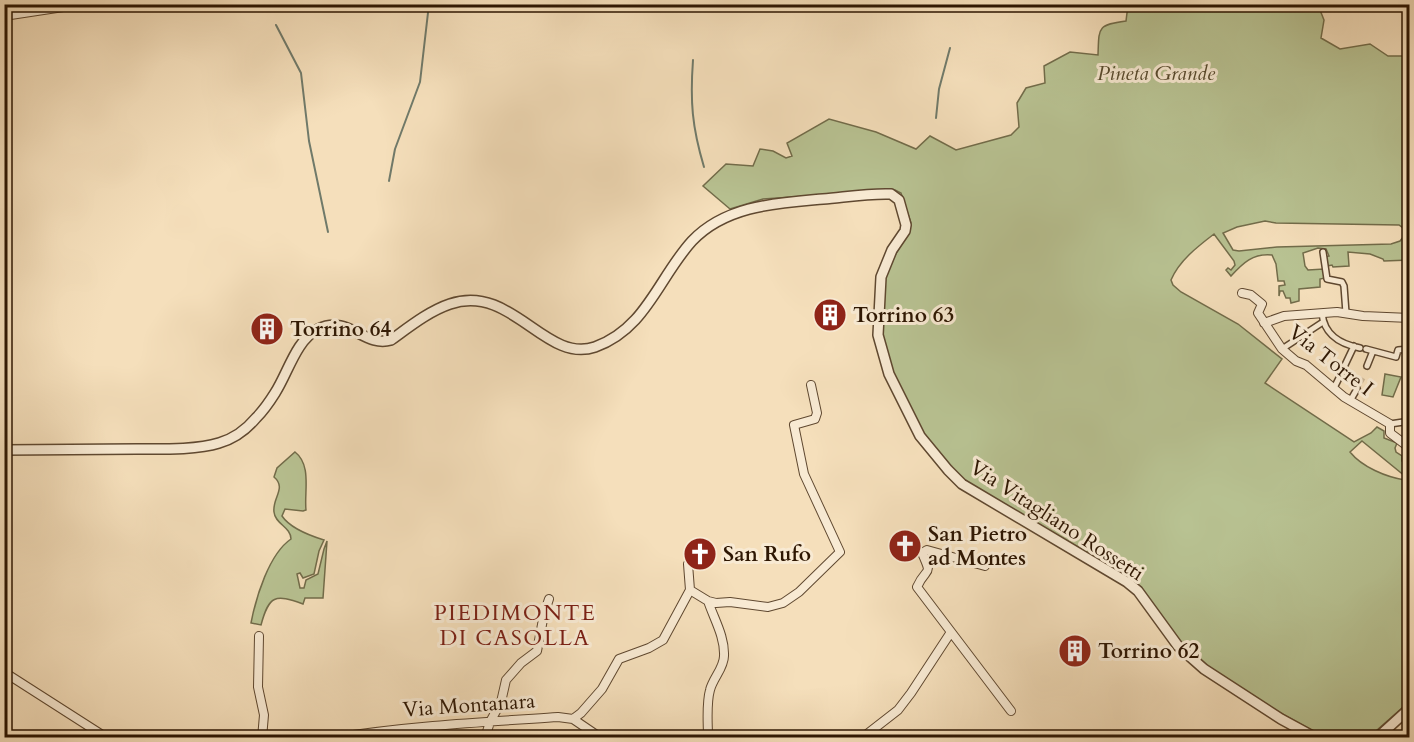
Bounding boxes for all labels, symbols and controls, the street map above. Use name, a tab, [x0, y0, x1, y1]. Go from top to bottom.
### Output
park label: Pineta Grande	[1097, 59, 1216, 88]
building icon: Torrino 63	[812, 297, 848, 333]
place label: Torrino 63	[853, 301, 954, 330]
building icon: Torrino 64	[249, 311, 285, 347]
place label: Torrino 64	[290, 315, 392, 344]
street label: Via Torre I	[1282, 318, 1379, 403]
street label: Via Vitagliano Rossetti	[964, 453, 1150, 588]
place label: San Pietro ad Montes	[928, 520, 1027, 573]
church icon: San Pietro ad Montes	[887, 528, 923, 564]
church icon: San Rufo	[682, 536, 718, 572]
place label: San Rufo	[723, 540, 811, 569]
district label: PIEDIMONTE DI CASOLLA	[434, 598, 596, 653]
building icon: Torrino 62	[1057, 633, 1093, 669]
place label: Torrino 62	[1098, 637, 1200, 666]
street label: Via Montanara	[402, 686, 536, 725]

